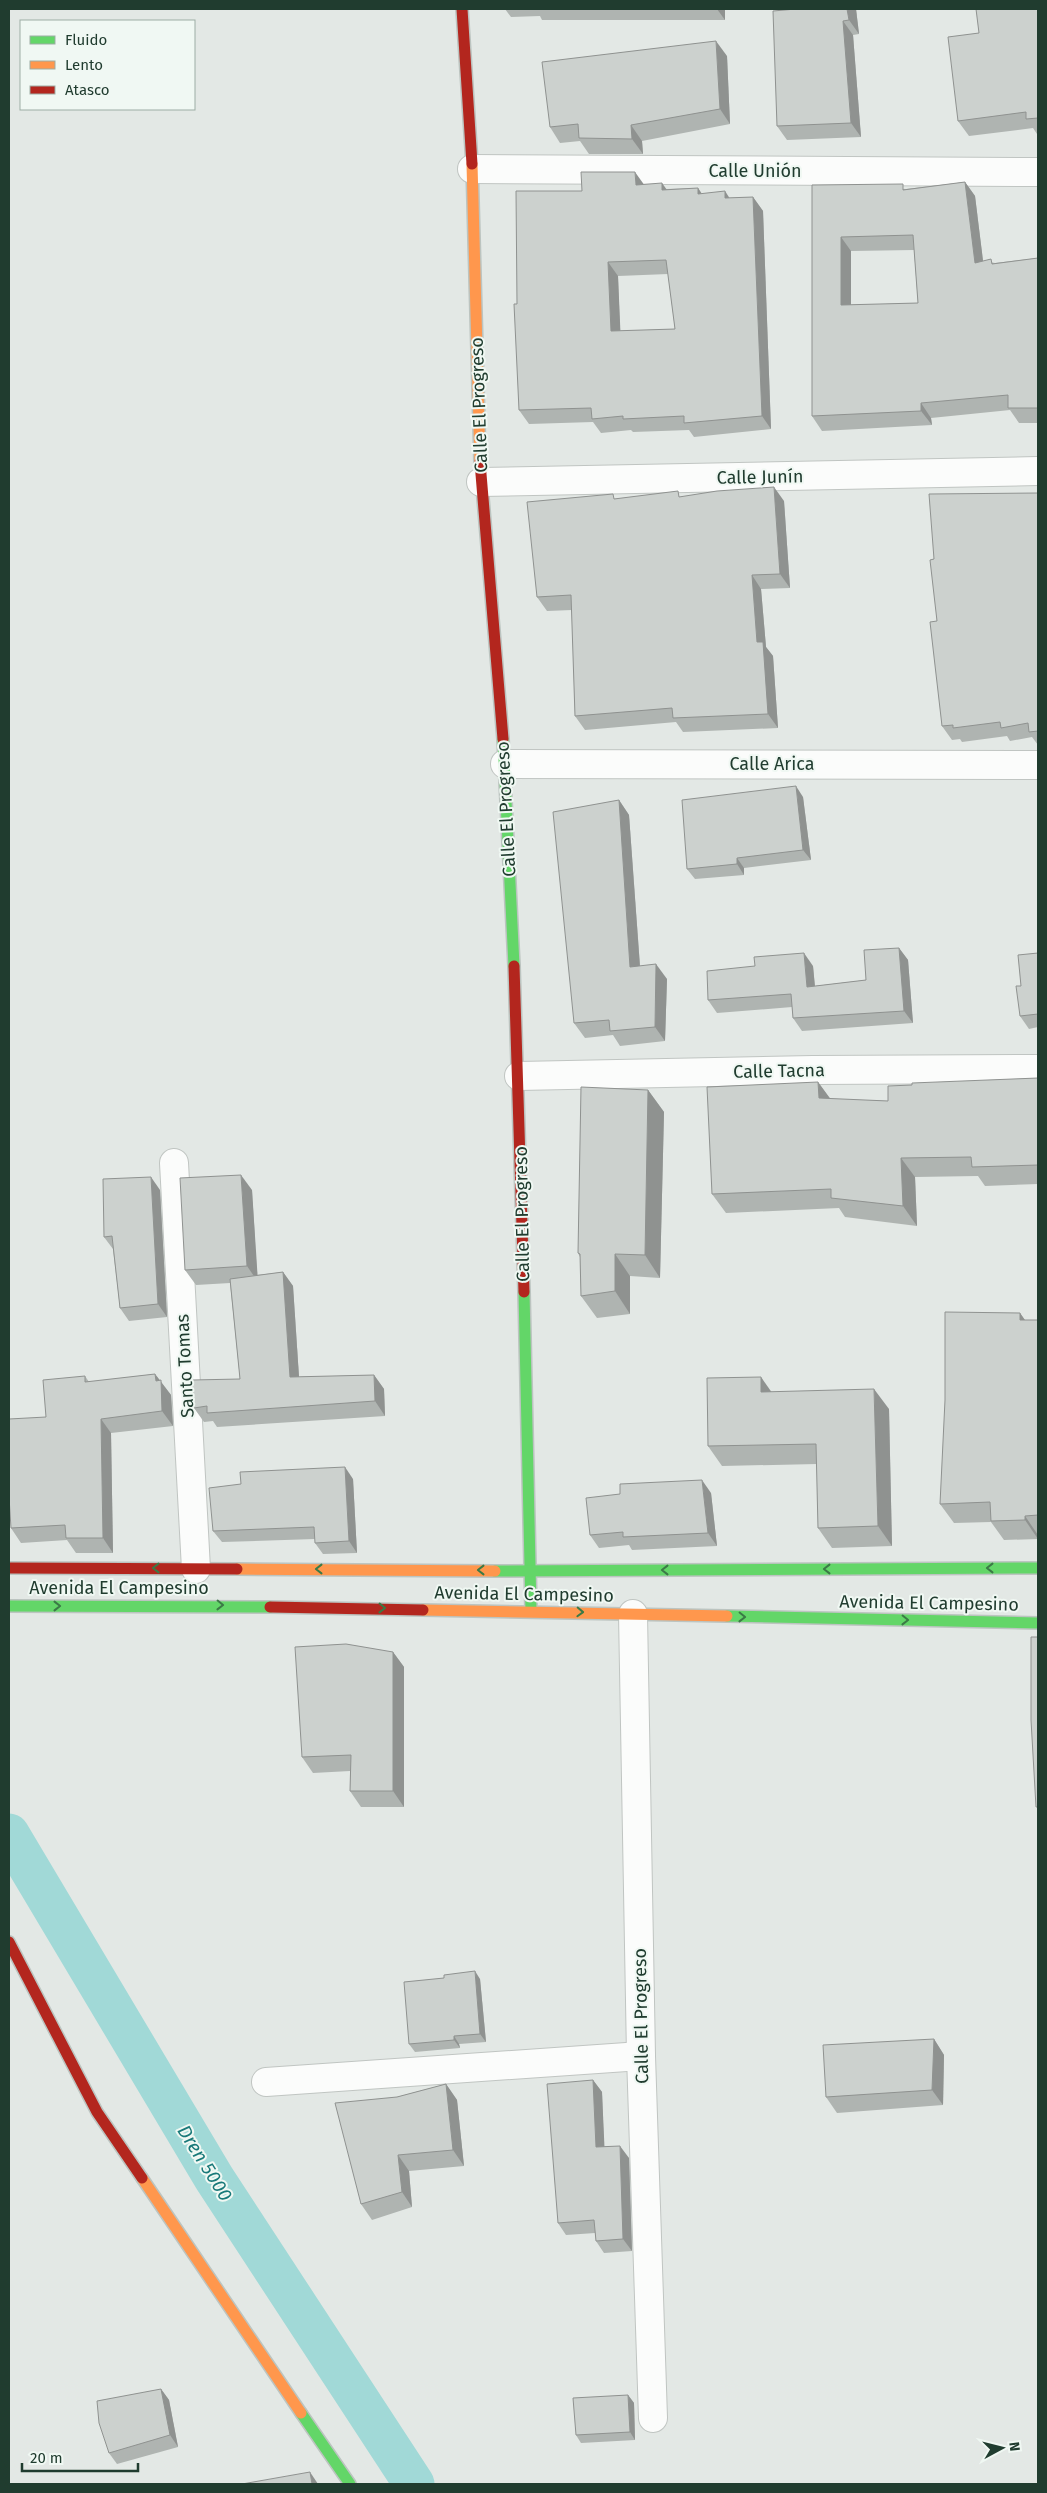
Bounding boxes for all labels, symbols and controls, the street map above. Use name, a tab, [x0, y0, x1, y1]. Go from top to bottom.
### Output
legend	[20, 20, 195, 110]
text: Fluido	[65, 31, 107, 49]
text: Lento	[65, 56, 103, 74]
text: Atasco	[65, 81, 110, 99]
street label: Calle Unión	[708, 160, 802, 182]
street label: Calle El Progreso	[466, 337, 492, 473]
street label: Calle Junín	[716, 465, 804, 489]
street label: Calle El Progreso	[491, 741, 521, 877]
street label: Calle Arica	[729, 753, 815, 775]
street label: Calle Tacna	[733, 1059, 825, 1083]
street label: Calle El Progreso	[510, 1146, 534, 1282]
street label: Santo Tomas	[171, 1314, 199, 1418]
one-way arrow	[152, 1563, 160, 1574]
one-way arrow	[985, 1563, 993, 1573]
one-way arrow	[314, 1564, 322, 1574]
one-way arrow	[823, 1564, 830, 1574]
one-way arrow	[477, 1565, 484, 1575]
one-way arrow	[660, 1565, 668, 1575]
street label: Avenida El Campesino	[29, 1577, 209, 1599]
street label: Avenida El Campesino	[434, 1581, 614, 1607]
street label: Avenida El Campesino	[839, 1590, 1019, 1616]
one-way arrow	[216, 1600, 224, 1610]
one-way arrow	[54, 1601, 62, 1611]
one-way arrow	[379, 1603, 387, 1613]
one-way arrow	[576, 1607, 584, 1618]
one-way arrow	[738, 1611, 746, 1622]
one-way arrow	[901, 1615, 909, 1625]
street label: Calle El Progreso	[629, 1948, 653, 2084]
water label: Dren 5000	[173, 2121, 237, 2205]
north arrow	[977, 2423, 1027, 2473]
scale bar	[22, 2440, 139, 2472]
text: N	[1005, 2441, 1023, 2452]
text: 20 m	[30, 2449, 63, 2467]

